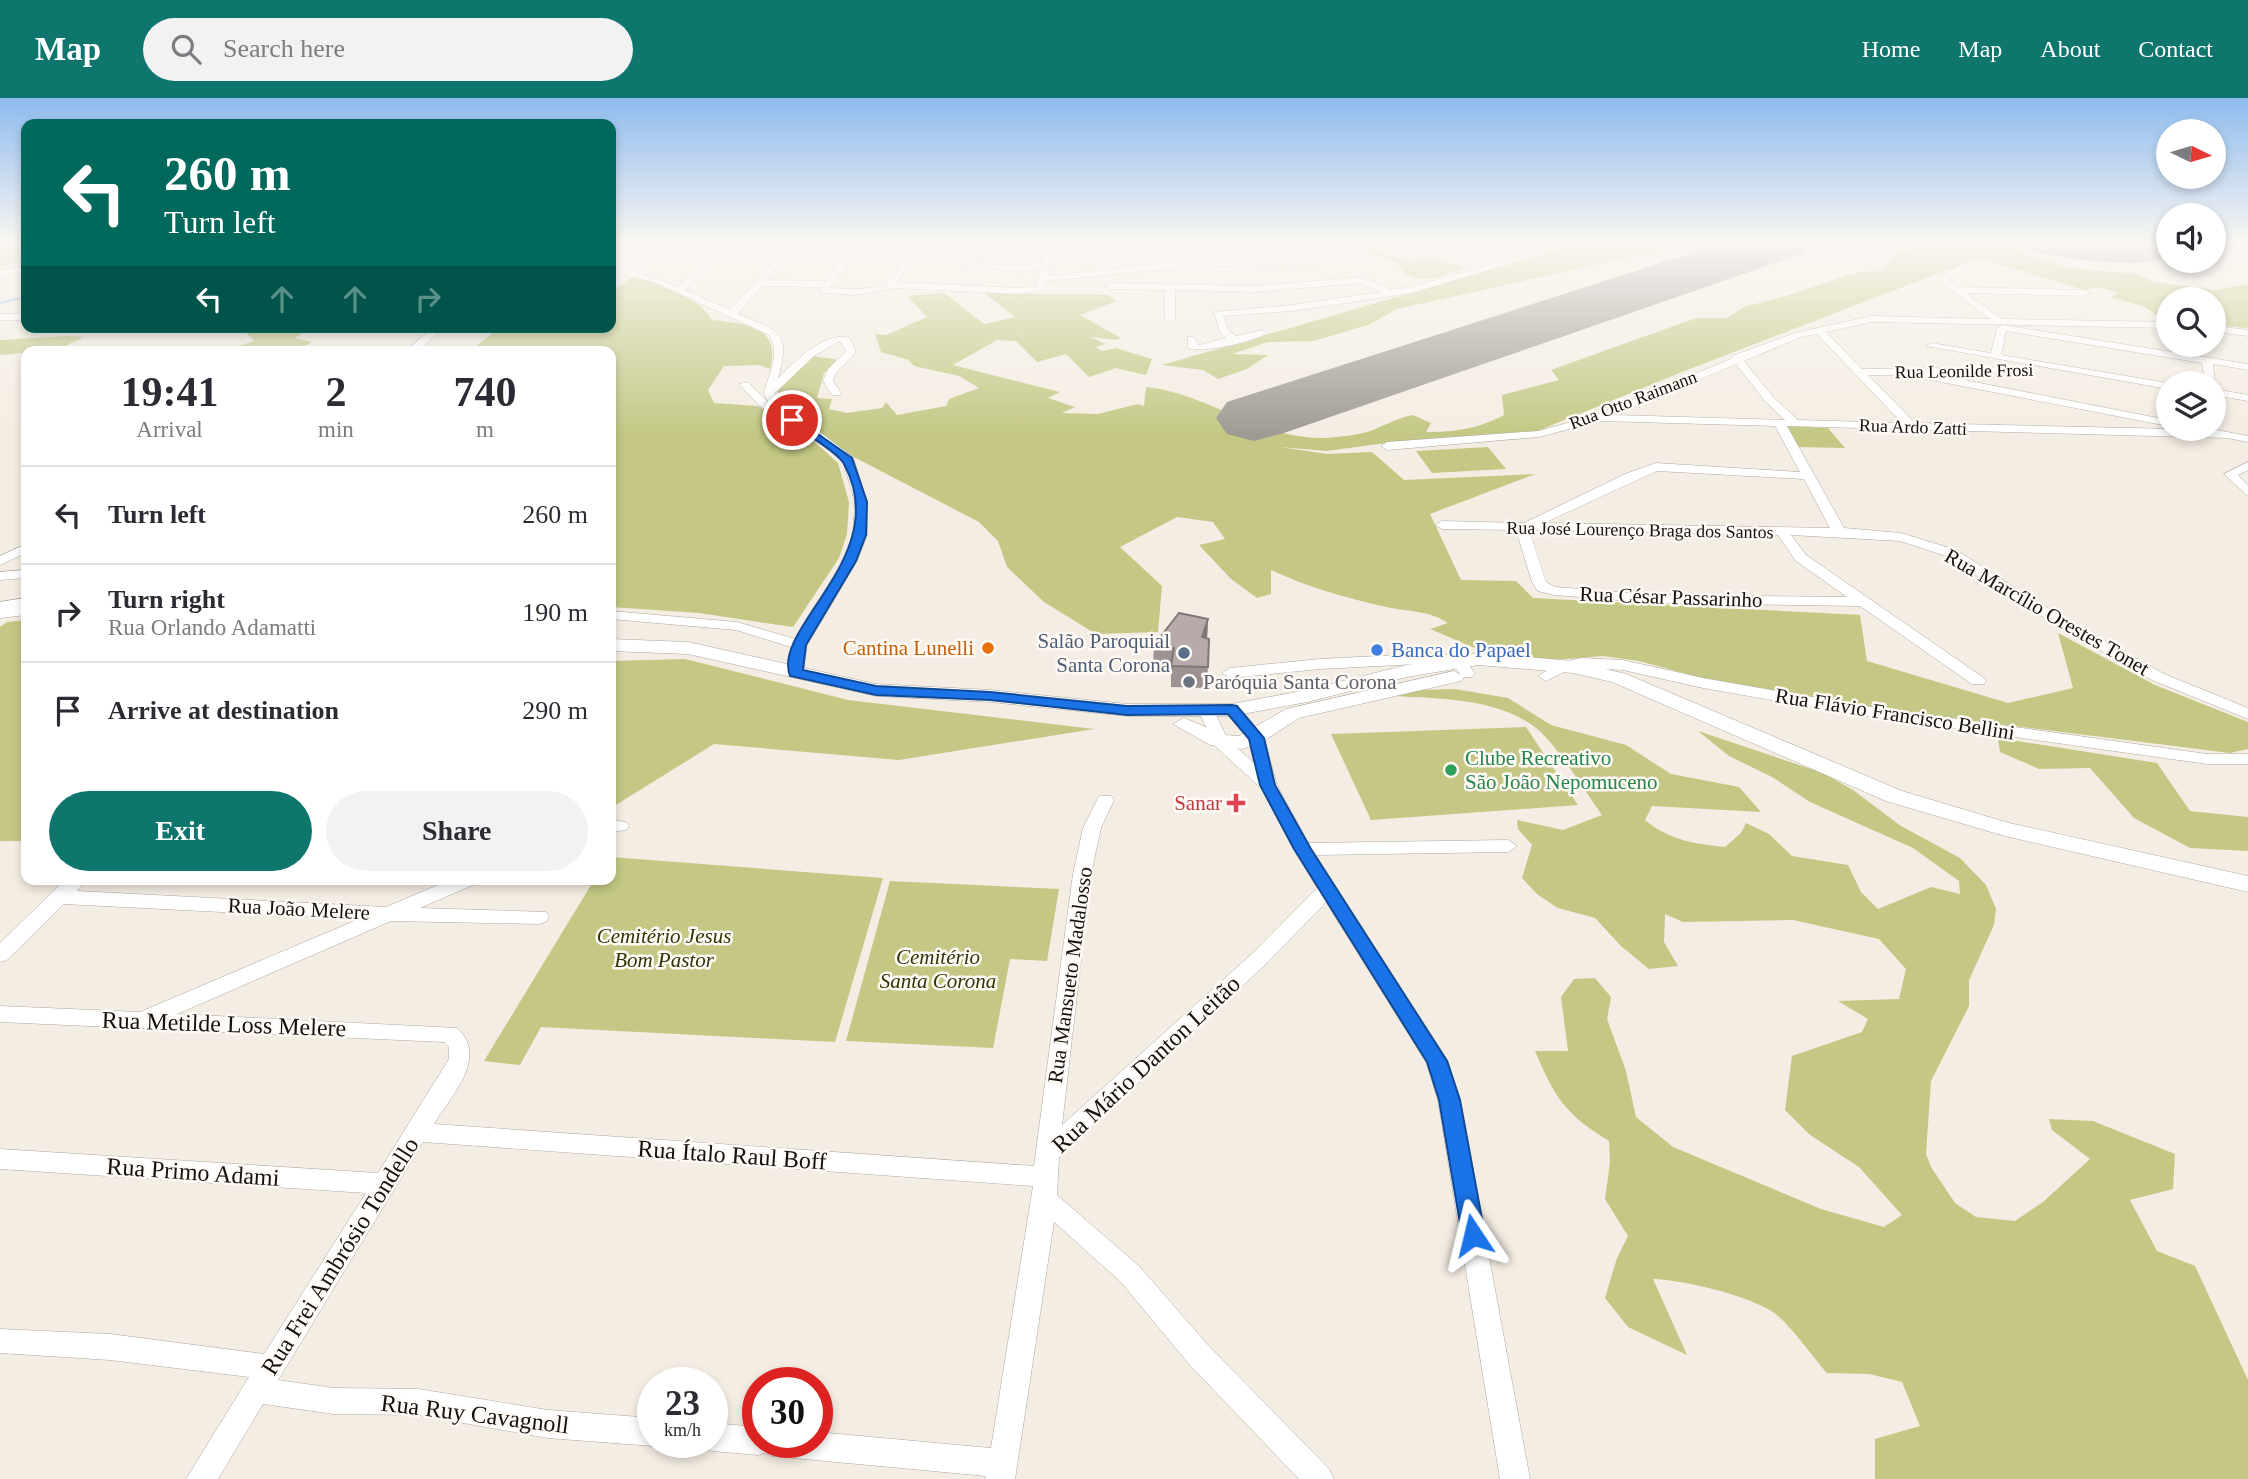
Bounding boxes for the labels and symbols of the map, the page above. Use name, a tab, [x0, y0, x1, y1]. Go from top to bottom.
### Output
north arrow	[2156, 119, 2226, 189]
street label: Rua Leonilde Frosi	[1894, 360, 2034, 382]
street label: Rua Otto Raimann	[1566, 366, 1700, 434]
pin	[762, 390, 822, 450]
street label: Rua Ardo Zatti	[1859, 415, 1967, 439]
street label: Rua José Lourenço Braga dos Santos	[1506, 518, 1774, 542]
street label: Rua Marcílio Orestes Tonet	[1941, 544, 2154, 680]
street label: Rua César Passarinho	[1579, 582, 1763, 612]
place label: Salão Paroquial Santa Corona	[1038, 629, 1171, 677]
place label: Cantina Lunelli	[843, 636, 974, 660]
place label: Banca do Papael	[1391, 638, 1531, 662]
marker: Cantina Lunelli	[980, 640, 996, 656]
marker: Banca do Papael	[1369, 642, 1385, 658]
marker: Salão Paroquial Santa Corona	[1176, 645, 1192, 661]
place label: Paróquia Santa Corona	[1203, 670, 1397, 694]
marker: Paróquia Santa Corona	[1181, 674, 1197, 690]
street label: Rua Flávio Francisco Bellini	[1774, 683, 2017, 745]
place label: Clube Recreativo São João Nepomuceno	[1465, 746, 1657, 794]
marker: Clube Recreativo São João Nepomuceno	[1443, 762, 1459, 778]
place label: Sanar	[1174, 791, 1222, 815]
marker: Sanar	[1228, 795, 1244, 811]
street label: Rua Mansueto Madalosso	[1043, 865, 1097, 1085]
street label: Rua João Melere	[227, 893, 371, 925]
park label: Cemitério Jesus Bom Pastor	[597, 924, 731, 972]
park label: Cemitério Santa Corona	[880, 945, 996, 993]
street label: Rua Mário Danton Leitão	[1047, 970, 1245, 1158]
street label: Rua Metilde Loss Melere	[101, 1007, 347, 1041]
street label: Rua Frei Ambrósio Tondello	[256, 1133, 424, 1379]
street label: Rua Ítalo Raul Boff	[637, 1135, 827, 1175]
street label: Rua Primo Adami	[106, 1153, 281, 1191]
position arrow	[1436, 1198, 1510, 1272]
speed limit sign: 30	[742, 1367, 833, 1458]
street label: Rua Ruy Cavagnoll	[379, 1390, 571, 1438]

